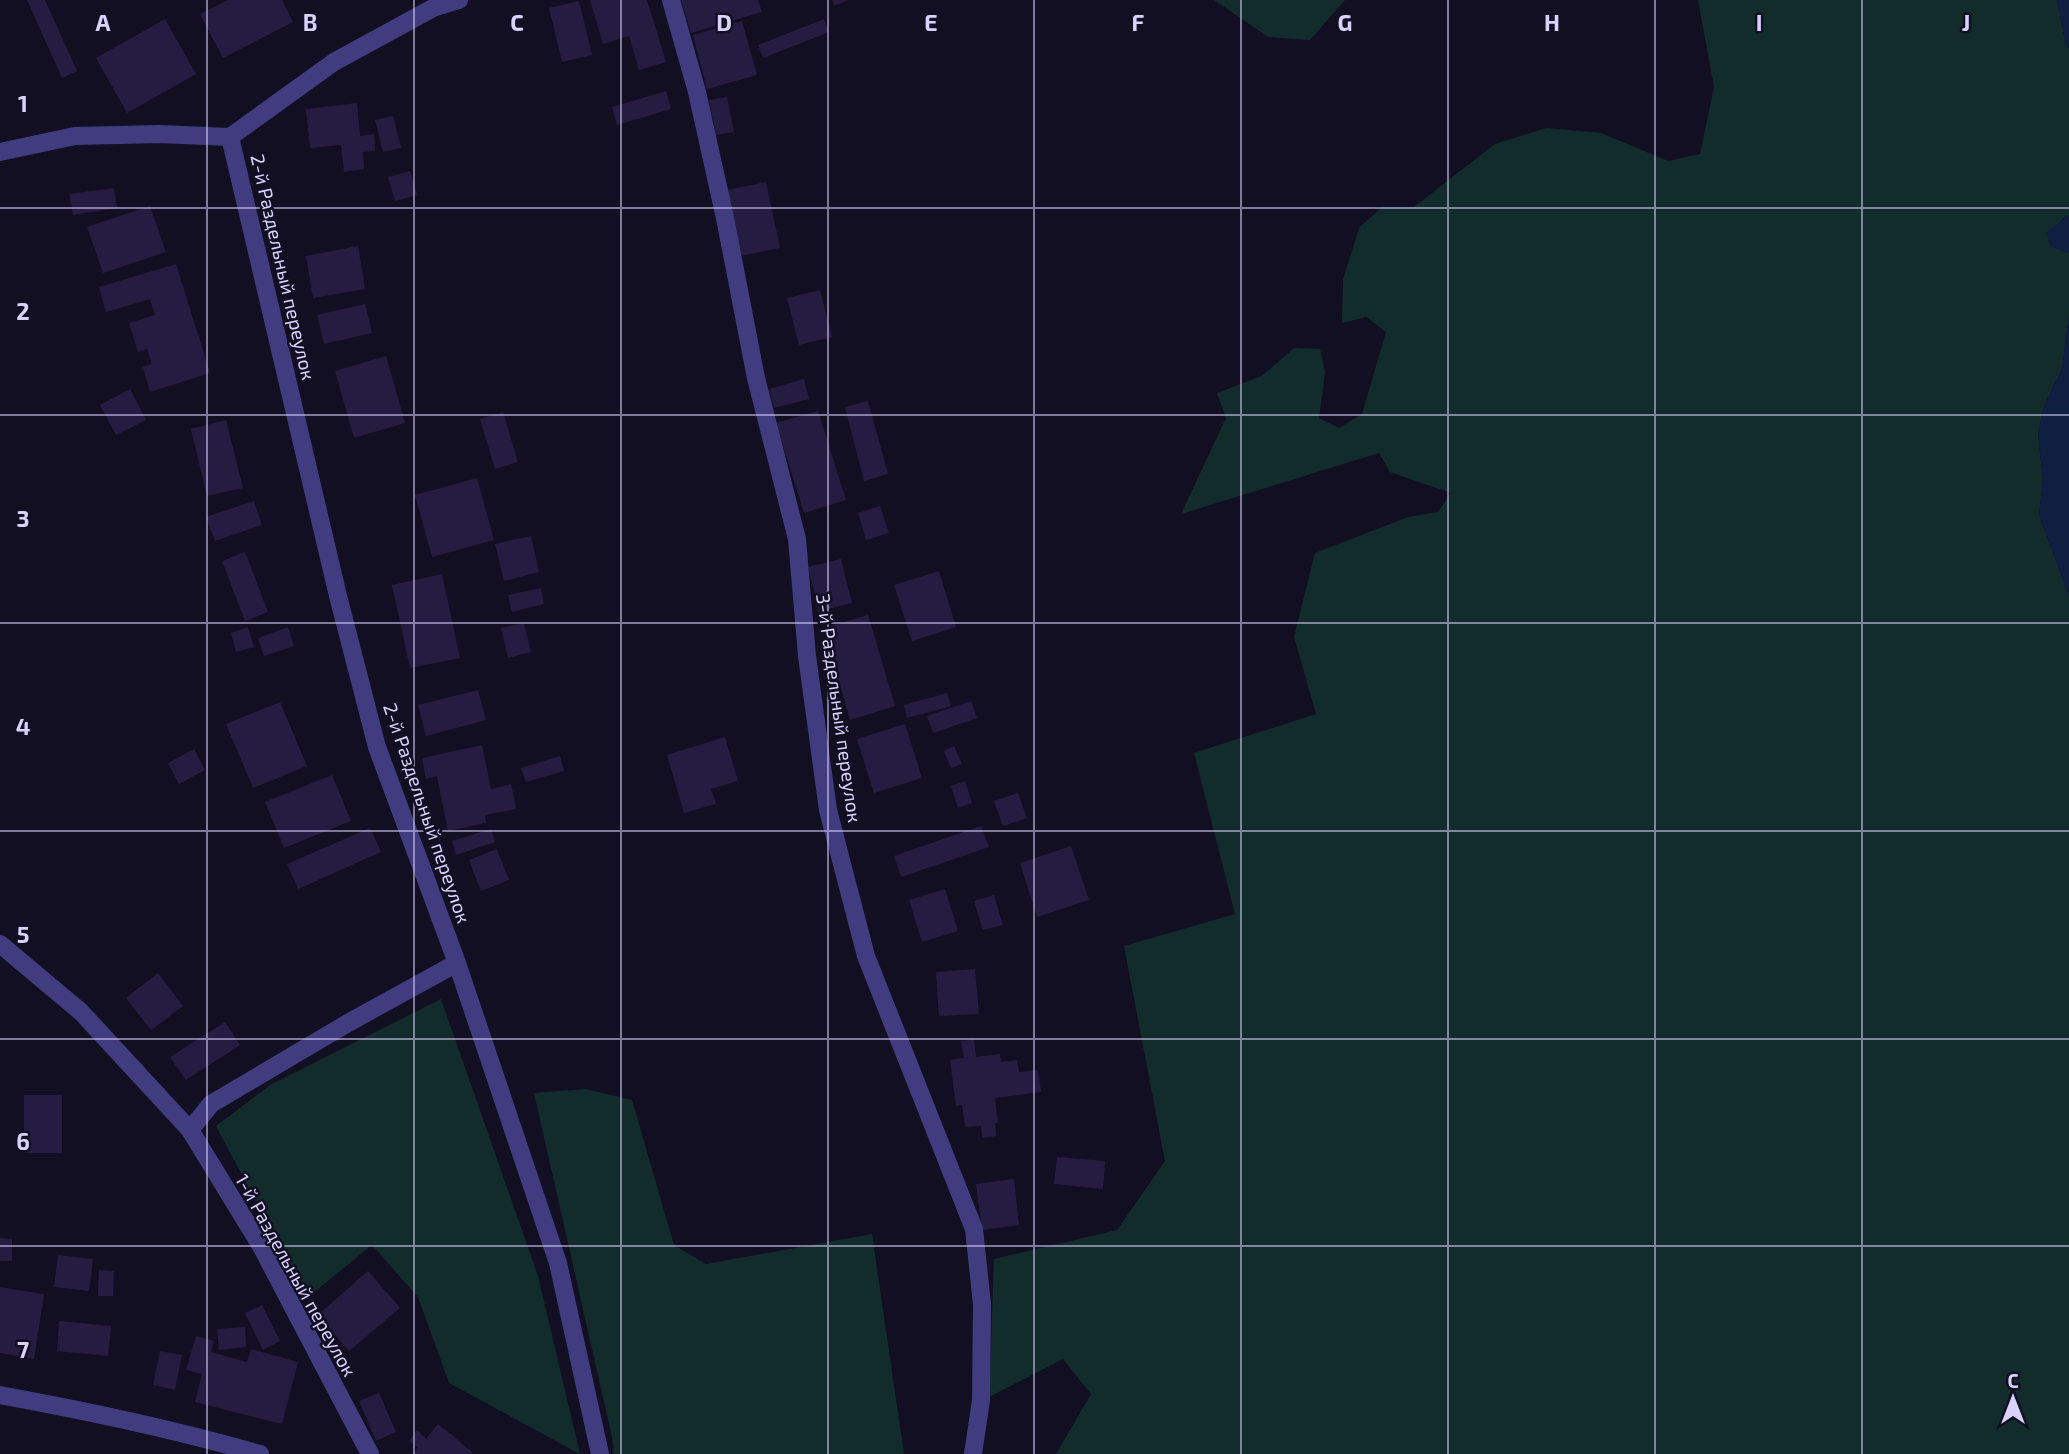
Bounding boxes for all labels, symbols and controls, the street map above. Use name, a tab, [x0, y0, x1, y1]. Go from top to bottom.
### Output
text: A	[95, 8, 111, 36]
text: B	[303, 8, 317, 36]
text: C	[510, 8, 524, 36]
text: D	[716, 8, 732, 36]
text: E	[924, 8, 938, 36]
text: F	[1132, 8, 1145, 36]
text: G	[1338, 8, 1352, 36]
text: H	[1544, 8, 1560, 36]
text: I	[1756, 8, 1762, 36]
text: J	[1962, 8, 1970, 36]
text: 1	[18, 89, 28, 117]
street label: 2-й Раздельный переулок	[245, 152, 321, 382]
text: 2	[16, 297, 30, 325]
text: 3	[16, 504, 30, 532]
street label: 3-й Раздельный переулок	[811, 592, 867, 824]
street label: 2-й Раздельный переулок	[378, 700, 476, 926]
text: 4	[16, 712, 30, 740]
text: 5	[17, 920, 29, 948]
text: 6	[16, 1127, 30, 1155]
street label: 1-й Раздельный переулок	[230, 1169, 362, 1381]
text: 7	[17, 1335, 29, 1363]
north arrow	[1978, 1363, 2048, 1433]
text: С	[2007, 1369, 2019, 1392]

